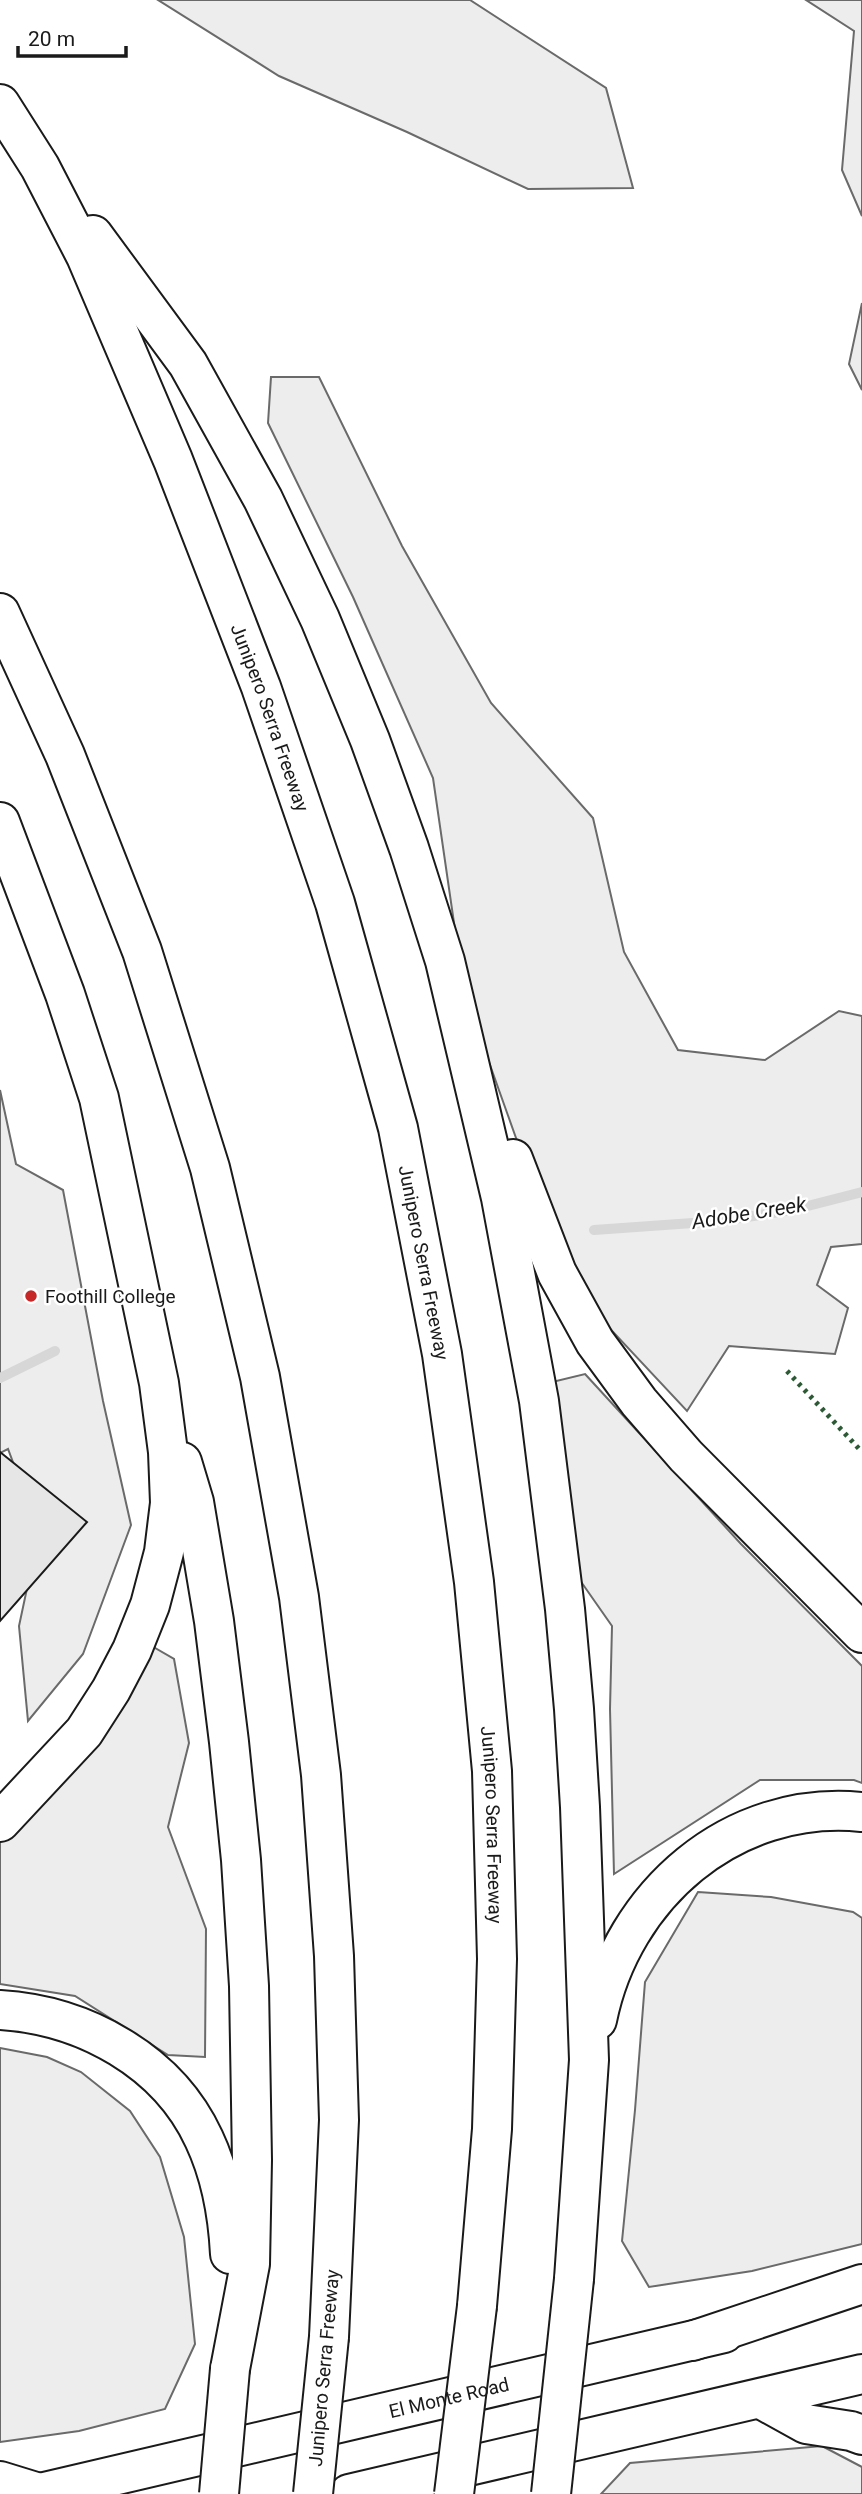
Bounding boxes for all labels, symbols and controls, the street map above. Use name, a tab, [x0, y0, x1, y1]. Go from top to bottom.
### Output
scale bar	[18, 14, 126, 58]
text: 20 m	[28, 27, 75, 51]
street label: Junipero Serra Freeway	[226, 620, 314, 815]
street label: Junipero Serra Freeway	[394, 1163, 454, 1361]
water label: Adobe Creek	[689, 1192, 809, 1234]
place label: Foothill College	[45, 1285, 176, 1308]
marker: Foothill College	[23, 1288, 39, 1304]
street label: Junipero Serra Freeway	[476, 1725, 508, 1924]
street label: Junipero Serra Freeway	[304, 2269, 344, 2467]
street label: El Monte Road	[386, 2372, 511, 2423]

